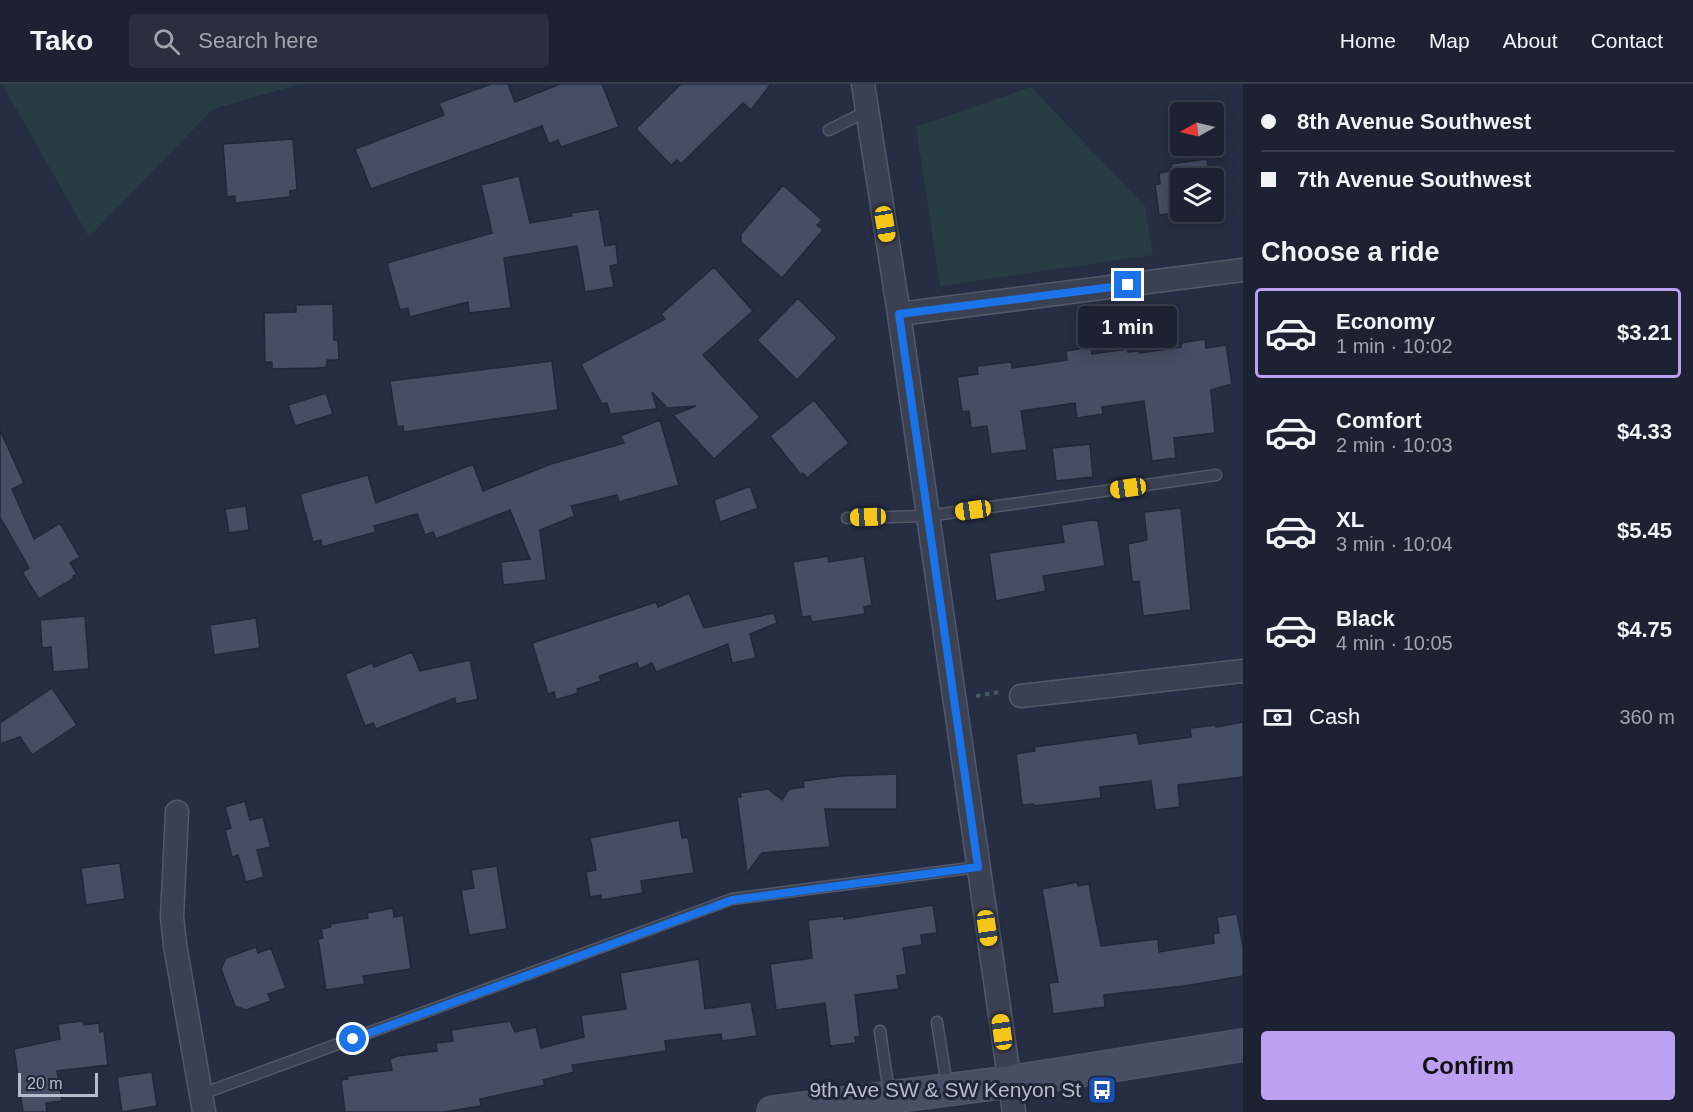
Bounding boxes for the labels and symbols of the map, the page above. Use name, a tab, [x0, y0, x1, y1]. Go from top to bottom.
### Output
north arrow	[1170, 102, 1224, 156]
car	[873, 205, 897, 243]
route end	[1114, 271, 1141, 298]
callout: 1 min	[1078, 306, 1178, 348]
car	[1109, 477, 1147, 499]
car	[954, 499, 992, 521]
car	[850, 507, 886, 527]
car	[976, 909, 998, 947]
car	[991, 1013, 1013, 1051]
route start	[339, 1025, 366, 1052]
scale bar	[18, 1070, 98, 1098]
bus stop icon: 9th Ave SW & SW Kenyon St	[1086, 1074, 1118, 1106]
place label: 9th Ave SW & SW Kenyon St	[809, 1078, 1081, 1101]

